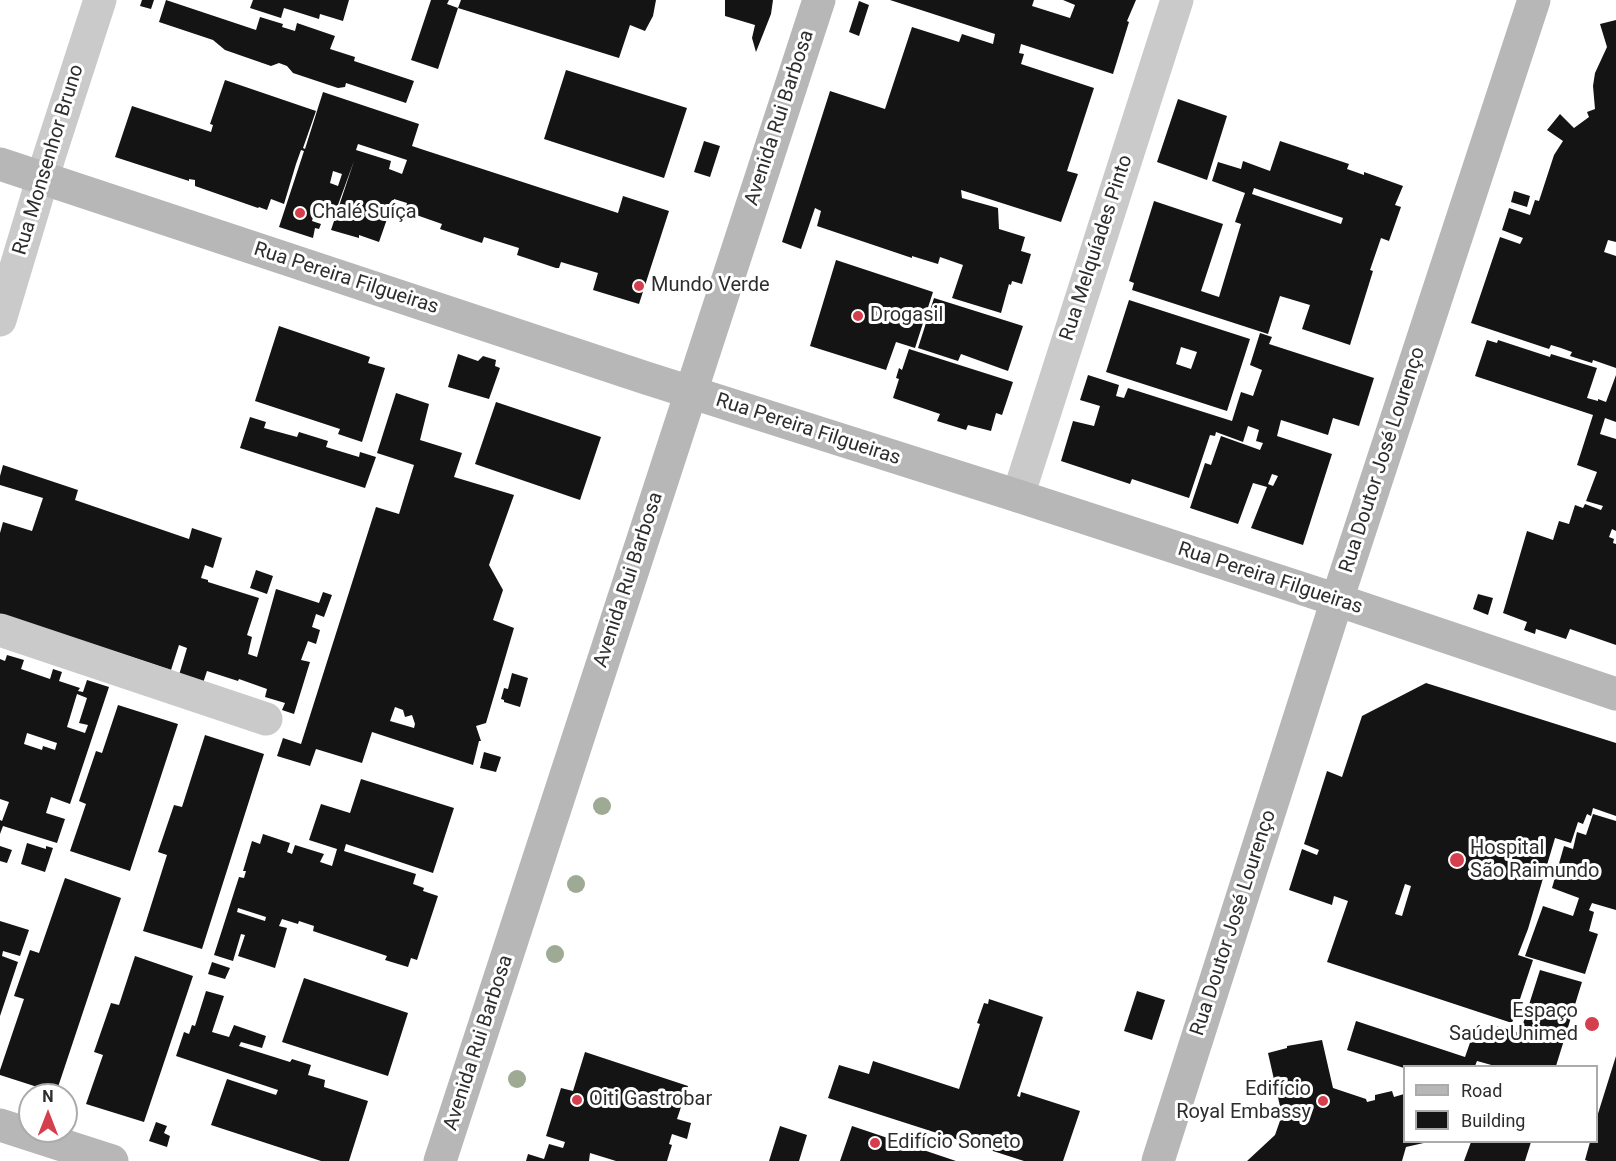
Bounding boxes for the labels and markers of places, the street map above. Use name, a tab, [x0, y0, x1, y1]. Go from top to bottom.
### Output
place label: Chalé Suíça	[312, 201, 417, 225]
marker: Chalé Suíça	[293, 206, 307, 220]
place label: Mundo Verde	[651, 274, 770, 298]
marker: Mundo Verde	[632, 279, 646, 293]
place label: Drogasil	[870, 304, 943, 328]
marker: Drogasil	[851, 309, 865, 323]
place label: Hospital São Raimundo	[1470, 837, 1599, 884]
marker: Hospital São Raimundo	[1448, 851, 1466, 869]
place label: Espaço Saúde Unimed	[1449, 1000, 1578, 1047]
marker: Espaço Saúde Unimed	[1583, 1015, 1601, 1033]
place label: Edifício Royal Embassy	[1176, 1078, 1311, 1125]
place label: Oiti Gastrobar	[589, 1088, 712, 1112]
marker: Oiti Gastrobar	[570, 1093, 584, 1107]
marker: Edifício Royal Embassy	[1316, 1094, 1330, 1108]
place label: Edifício Soneto	[887, 1131, 1021, 1155]
marker: Edifício Soneto	[868, 1136, 882, 1150]

